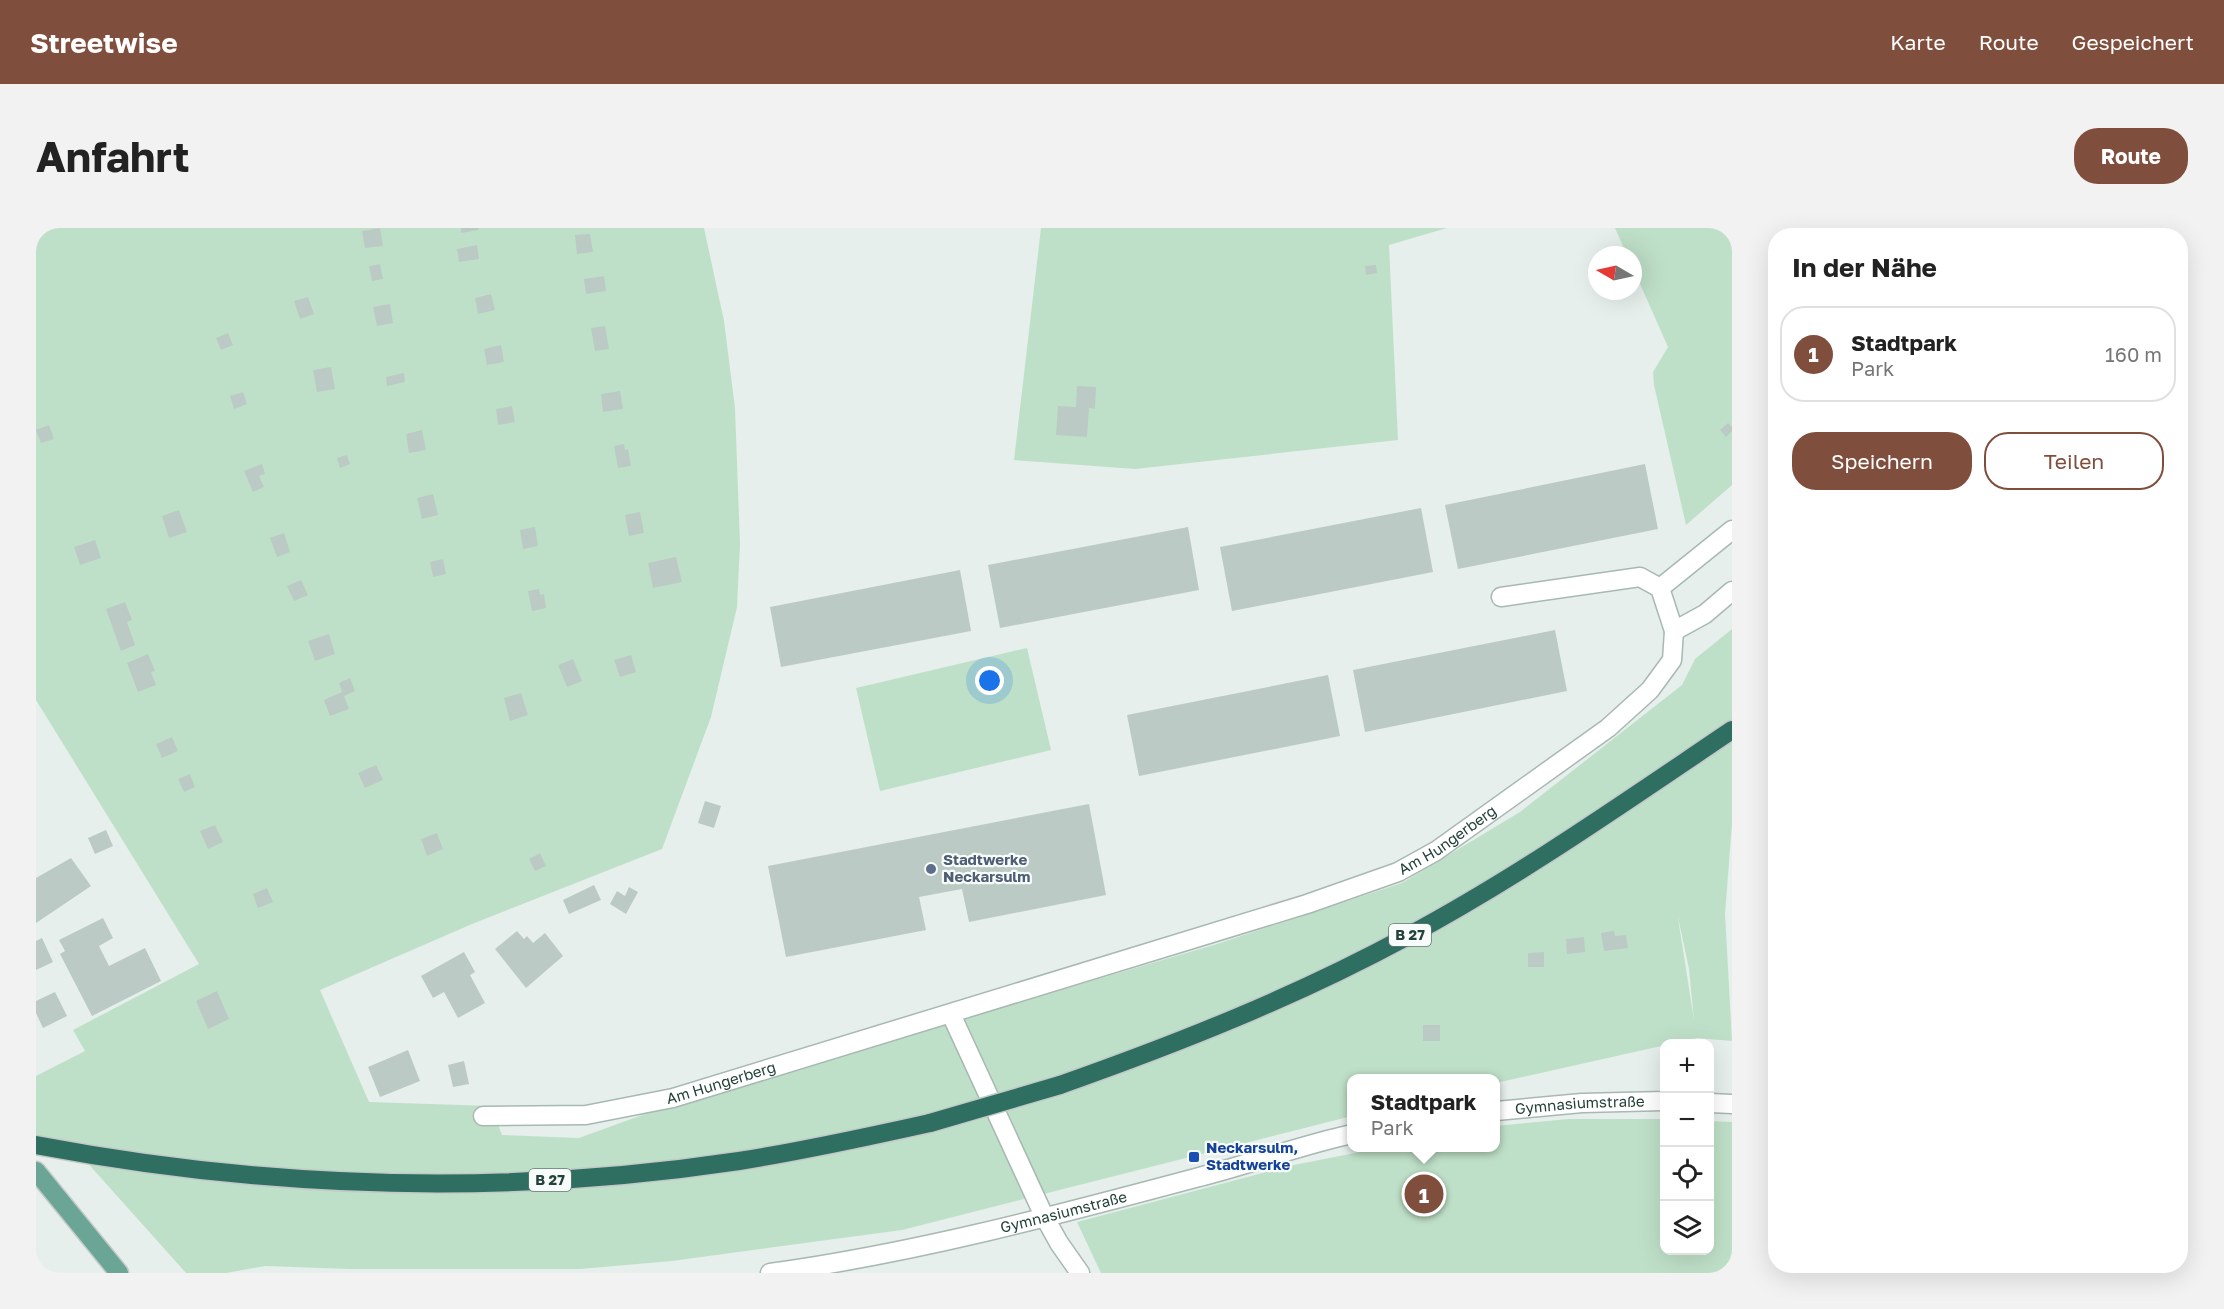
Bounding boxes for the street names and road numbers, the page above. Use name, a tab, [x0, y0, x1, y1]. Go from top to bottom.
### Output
street label: Am Hungerberg	[1395, 801, 1499, 878]
road number: B 27	[1389, 924, 1431, 946]
street label: Am Hungerberg	[665, 1057, 778, 1107]
street label: Gymnasiumstraße	[1514, 1091, 1645, 1117]
road number: B 27	[529, 1169, 571, 1191]
street label: Gymnasiumstraße	[998, 1187, 1129, 1236]

